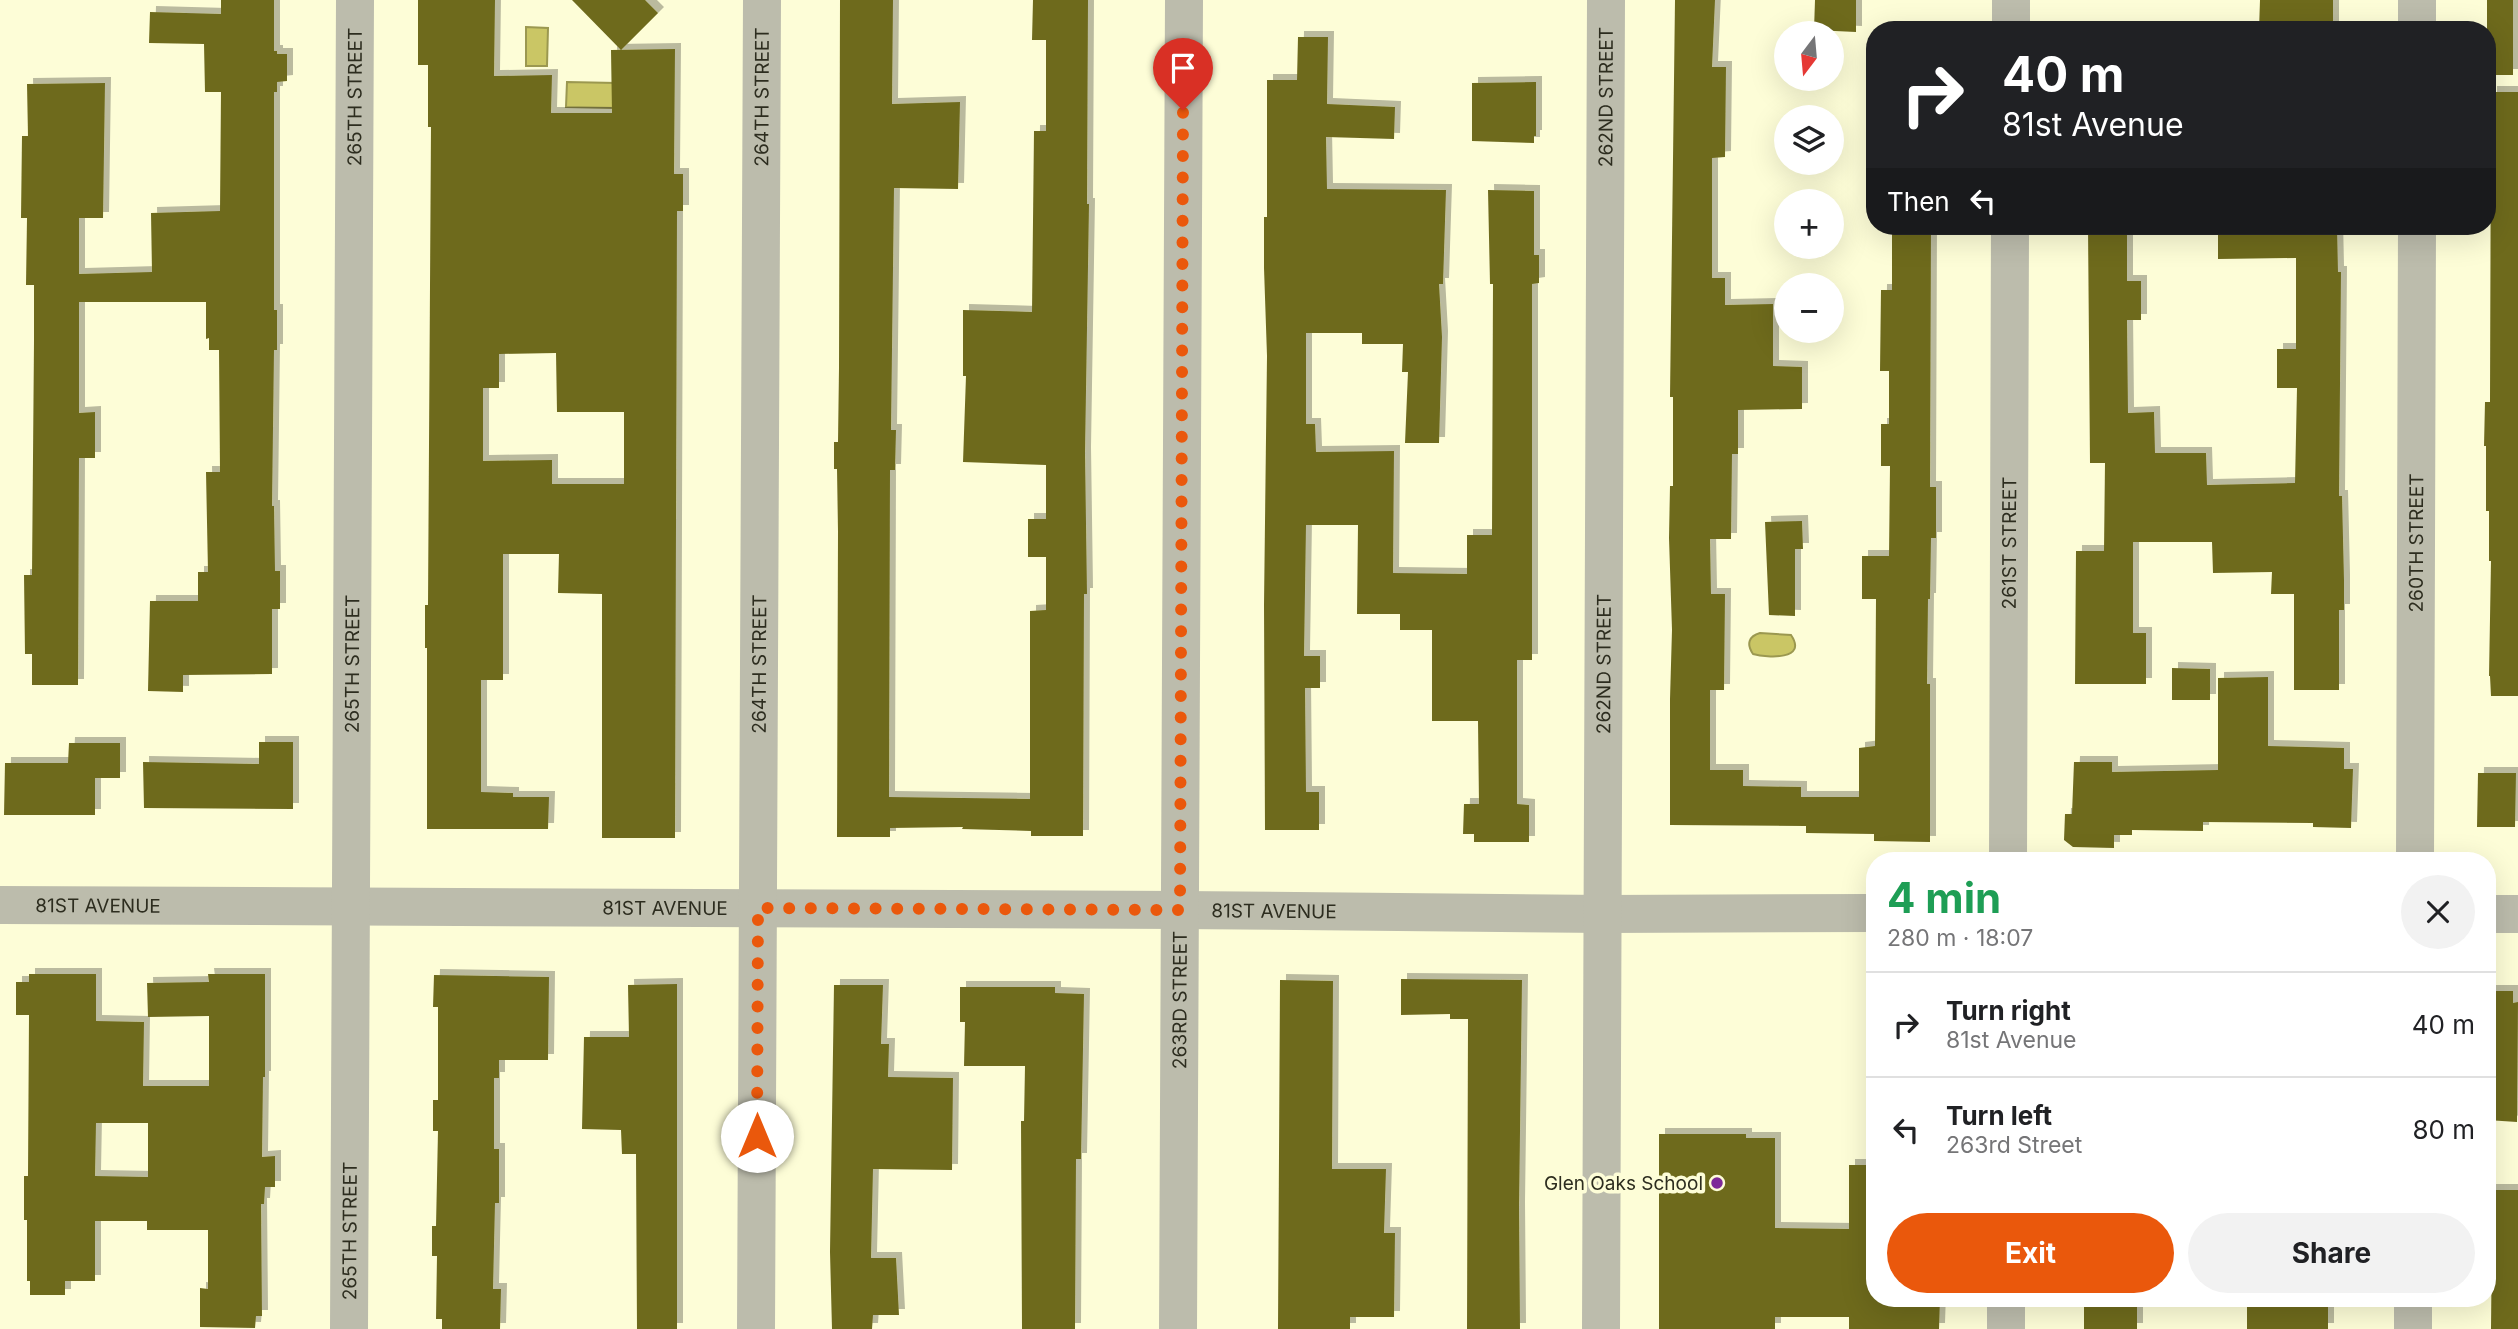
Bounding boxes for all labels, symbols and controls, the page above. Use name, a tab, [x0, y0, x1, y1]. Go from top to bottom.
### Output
north arrow	[1774, 21, 1844, 91]
map controls	[1774, 21, 1844, 343]
street label: 264TH STREET	[750, 27, 774, 167]
street label: 262ND STREET	[1594, 27, 1618, 167]
street label: 265TH STREET	[343, 28, 367, 166]
pin	[1153, 38, 1213, 110]
text: 40 m	[2002, 45, 2125, 104]
icon: arrive	[1164, 49, 1202, 87]
icon: right	[1887, 49, 1978, 140]
button: layers	[1774, 105, 1844, 175]
text: 81st Avenue	[2002, 105, 2184, 144]
icon: left	[1964, 182, 2002, 220]
text: Then	[1887, 186, 1950, 217]
button: +	[1774, 189, 1844, 259]
button: −	[1774, 273, 1844, 343]
street label: 260TH STREET	[2405, 473, 2428, 613]
street label: 261ST STREET	[1998, 477, 2021, 609]
street label: 264TH STREET	[748, 594, 771, 734]
street label: 262ND STREET	[1592, 594, 1616, 734]
street label: 265TH STREET	[341, 595, 364, 733]
text: 4 min	[1887, 872, 2001, 923]
button: close	[2401, 875, 2475, 949]
street label: 81ST AVENUE	[35, 894, 161, 918]
street label: 81ST AVENUE	[602, 897, 728, 920]
street label: 81ST AVENUE	[1211, 899, 1337, 923]
text: 280 m · 18:07	[1887, 924, 2033, 952]
street label: 263RD STREET	[1168, 931, 1192, 1069]
text: Turn right	[1946, 995, 2071, 1026]
icon: right	[1887, 1006, 1925, 1044]
text: 40 m	[2412, 1009, 2475, 1040]
text: 81st Avenue	[1946, 1026, 2077, 1054]
position arrow	[720, 1099, 794, 1173]
text: Turn left	[1946, 1100, 2052, 1131]
icon: left	[1887, 1111, 1925, 1149]
text: 80 m	[2412, 1114, 2475, 1145]
text: 263rd Street	[1946, 1131, 2082, 1159]
street label: 265TH STREET	[338, 1162, 362, 1300]
place label: Glen Oaks School	[1544, 1172, 1703, 1195]
marker: Glen Oaks School	[1709, 1175, 1725, 1191]
button: Exit	[1887, 1213, 2174, 1293]
button: Share	[2188, 1213, 2475, 1293]

